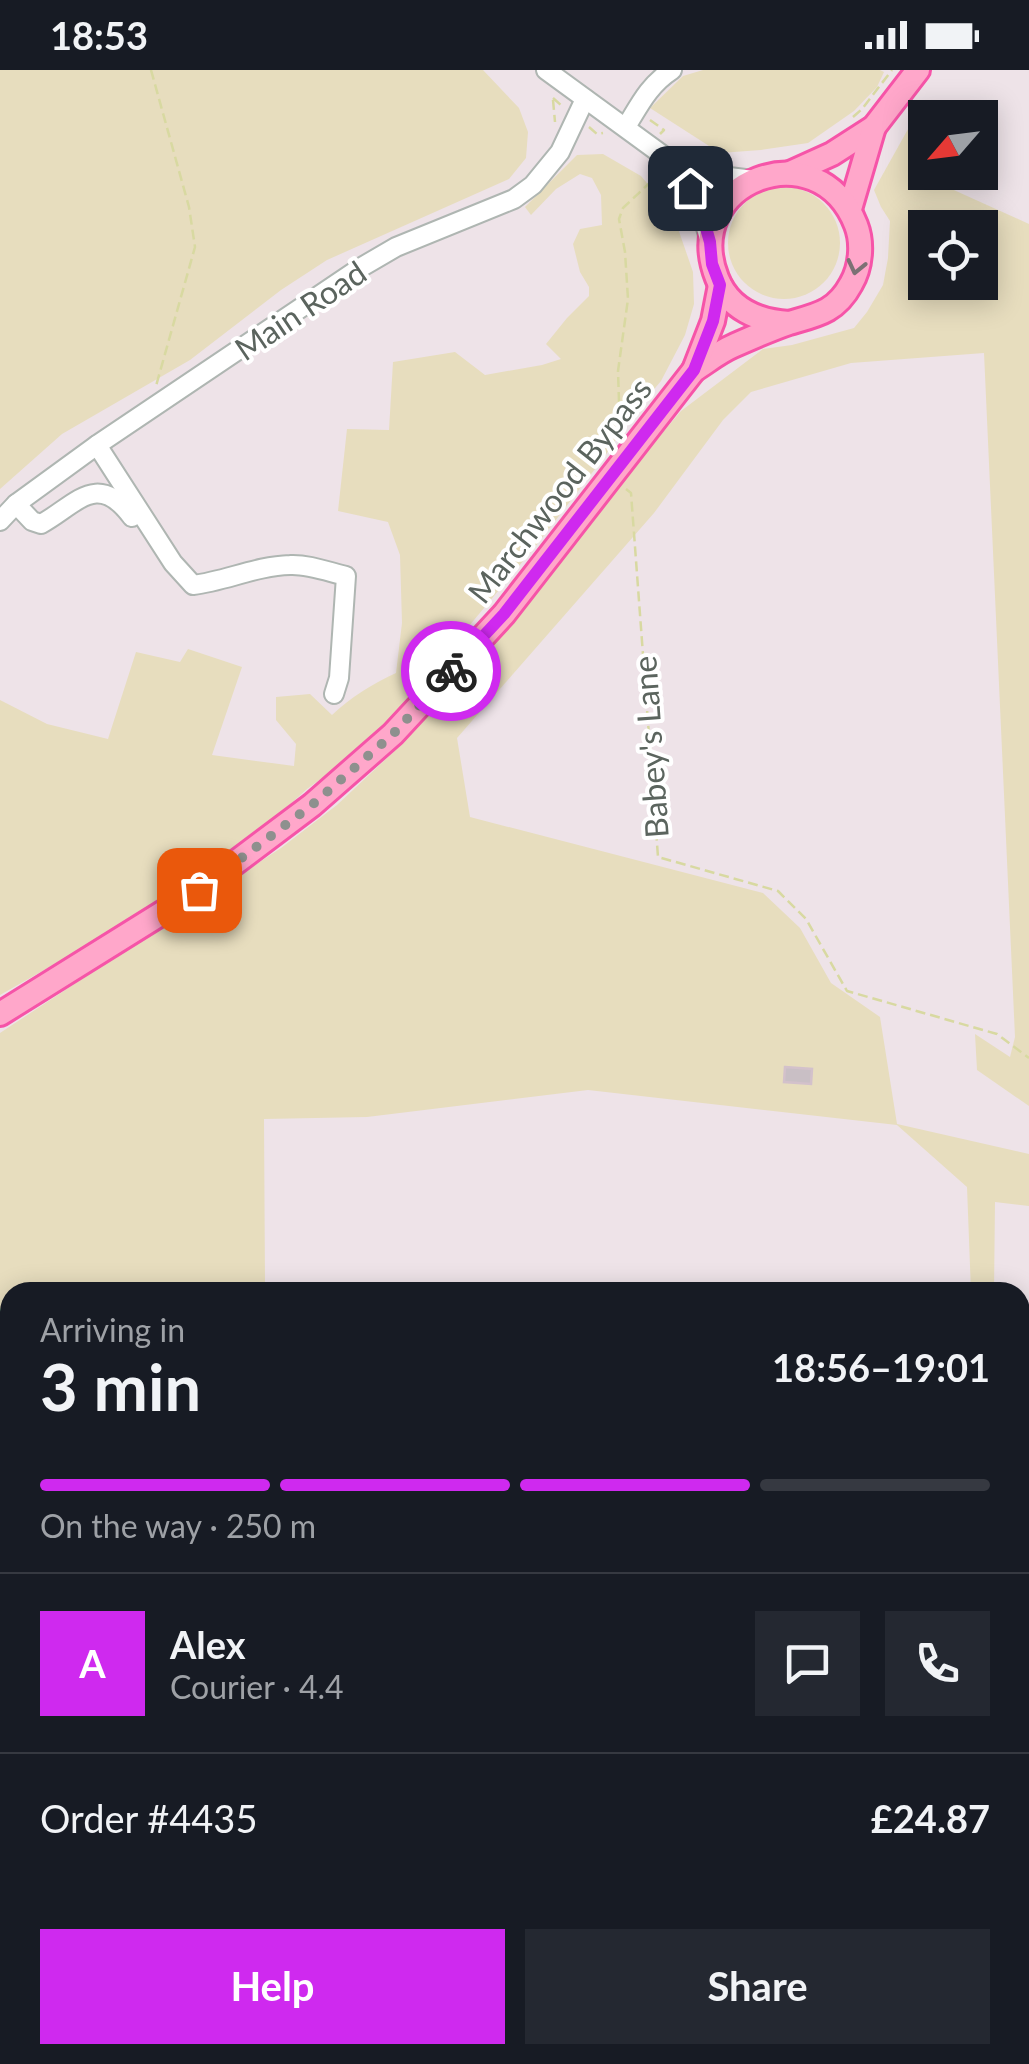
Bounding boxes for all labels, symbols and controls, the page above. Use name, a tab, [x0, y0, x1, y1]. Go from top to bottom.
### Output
text: 18:53	[50, 12, 148, 58]
north arrow	[908, 100, 998, 190]
map controls	[908, 100, 998, 300]
pin	[648, 146, 733, 231]
icon: home	[663, 161, 718, 216]
button: locate	[908, 210, 998, 300]
street label: Main Road	[227, 252, 373, 368]
one-way arrow	[846, 258, 867, 275]
street label: Marchwood Bypass	[459, 370, 659, 610]
courier	[401, 621, 501, 721]
icon: bike	[424, 644, 479, 699]
street label: Babey's Lane	[624, 655, 676, 839]
pin	[157, 848, 242, 933]
icon: bag	[172, 863, 227, 918]
text: Arriving in	[40, 1310, 185, 1349]
text: 18:56–19:01	[772, 1344, 990, 1390]
text: 3 min	[40, 1347, 201, 1425]
text: On the way · 250 m	[40, 1506, 316, 1545]
button: chat	[755, 1611, 860, 1716]
button: phone	[885, 1611, 990, 1716]
text: Alex	[170, 1621, 246, 1667]
text: A	[79, 1640, 106, 1686]
text: Courier · 4.4	[170, 1667, 344, 1706]
text: Order #4435	[40, 1795, 257, 1841]
text: £24.87	[871, 1795, 990, 1841]
button: Help	[40, 1929, 505, 2044]
button: Share	[525, 1929, 990, 2044]

